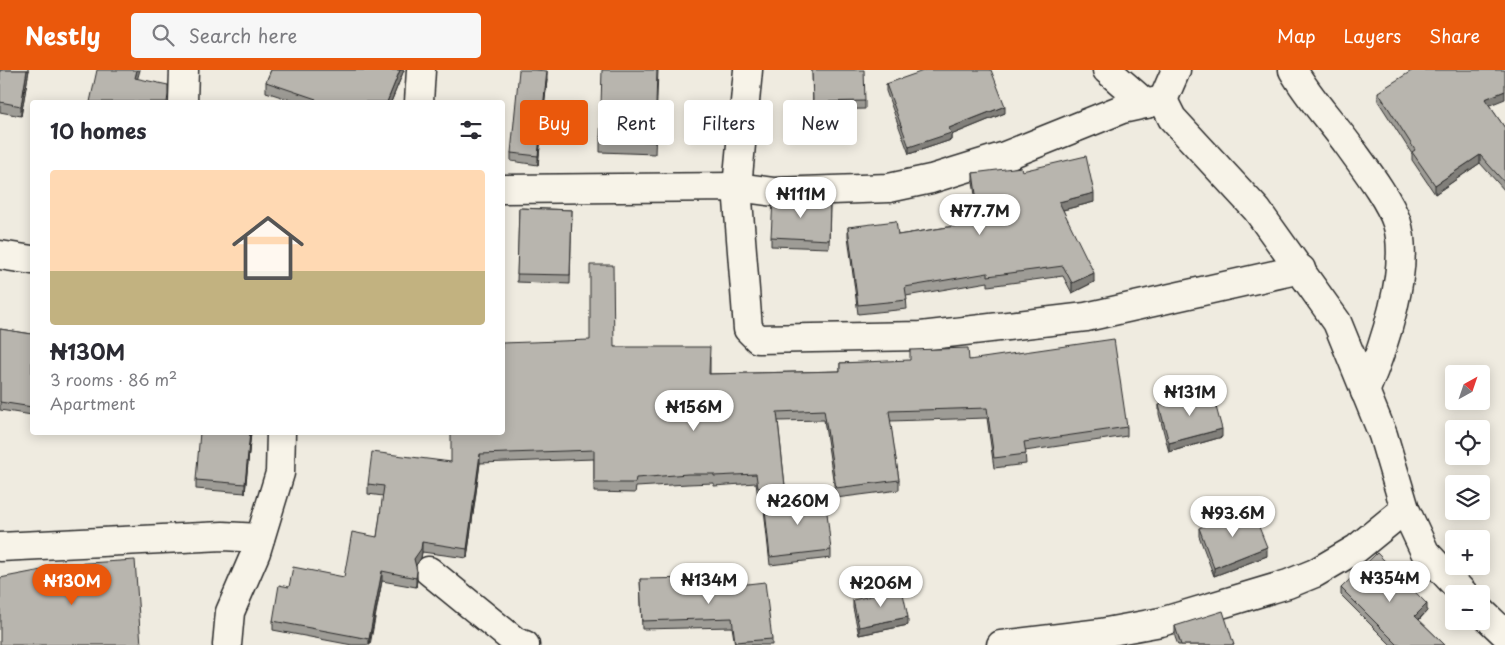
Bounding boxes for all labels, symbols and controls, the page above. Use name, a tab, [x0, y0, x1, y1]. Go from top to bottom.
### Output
search box	[131, 13, 481, 58]
text: Nestly	[25, 17, 101, 53]
icon: search	[149, 21, 177, 49]
text: Search here	[189, 21, 297, 49]
text: Map	[1277, 22, 1316, 49]
text: Layers	[1344, 22, 1401, 49]
text: Share	[1429, 22, 1480, 49]
chip: Buy	[520, 100, 588, 145]
chip: Rent	[598, 100, 674, 145]
chip: Filters	[684, 100, 773, 145]
chip: New	[783, 100, 857, 145]
text: 10 homes	[50, 114, 147, 146]
icon: filters	[457, 116, 485, 144]
pin: ₦111M	[766, 176, 836, 219]
text: ₦111M	[776, 181, 826, 205]
pin: ₦77.7M	[939, 194, 1021, 236]
text: ₦77.7M	[950, 198, 1010, 222]
icon: home	[223, 203, 313, 293]
text: ₦130M	[50, 335, 125, 367]
north arrow	[1445, 365, 1490, 410]
map controls	[1445, 365, 1490, 630]
text: 3 rooms · 86 m²	[50, 367, 177, 391]
pin: ₦131M	[1155, 374, 1225, 417]
text: ₦131M	[1164, 379, 1216, 403]
pin: ₦156M	[659, 390, 729, 432]
text: Apartment	[50, 391, 135, 415]
text: ₦156M	[666, 394, 722, 418]
button: locate	[1445, 420, 1490, 465]
button: layers	[1445, 475, 1490, 520]
pin: ₦260M	[763, 484, 833, 526]
text: ₦260M	[767, 488, 829, 512]
pin: ₦93.6M	[1192, 496, 1274, 538]
text: ₦93.6M	[1201, 500, 1265, 524]
button: +	[1445, 530, 1490, 575]
pin: ₦354M	[1355, 560, 1425, 603]
pin: ₦134M	[674, 562, 744, 605]
pin: ₦130M	[37, 564, 107, 606]
text: ₦354M	[1360, 565, 1420, 589]
pin: ₦206M	[846, 566, 916, 608]
text: ₦134M	[681, 567, 737, 591]
text: ₦130M	[43, 568, 101, 592]
text: ₦206M	[850, 570, 912, 594]
button: −	[1445, 585, 1490, 630]

